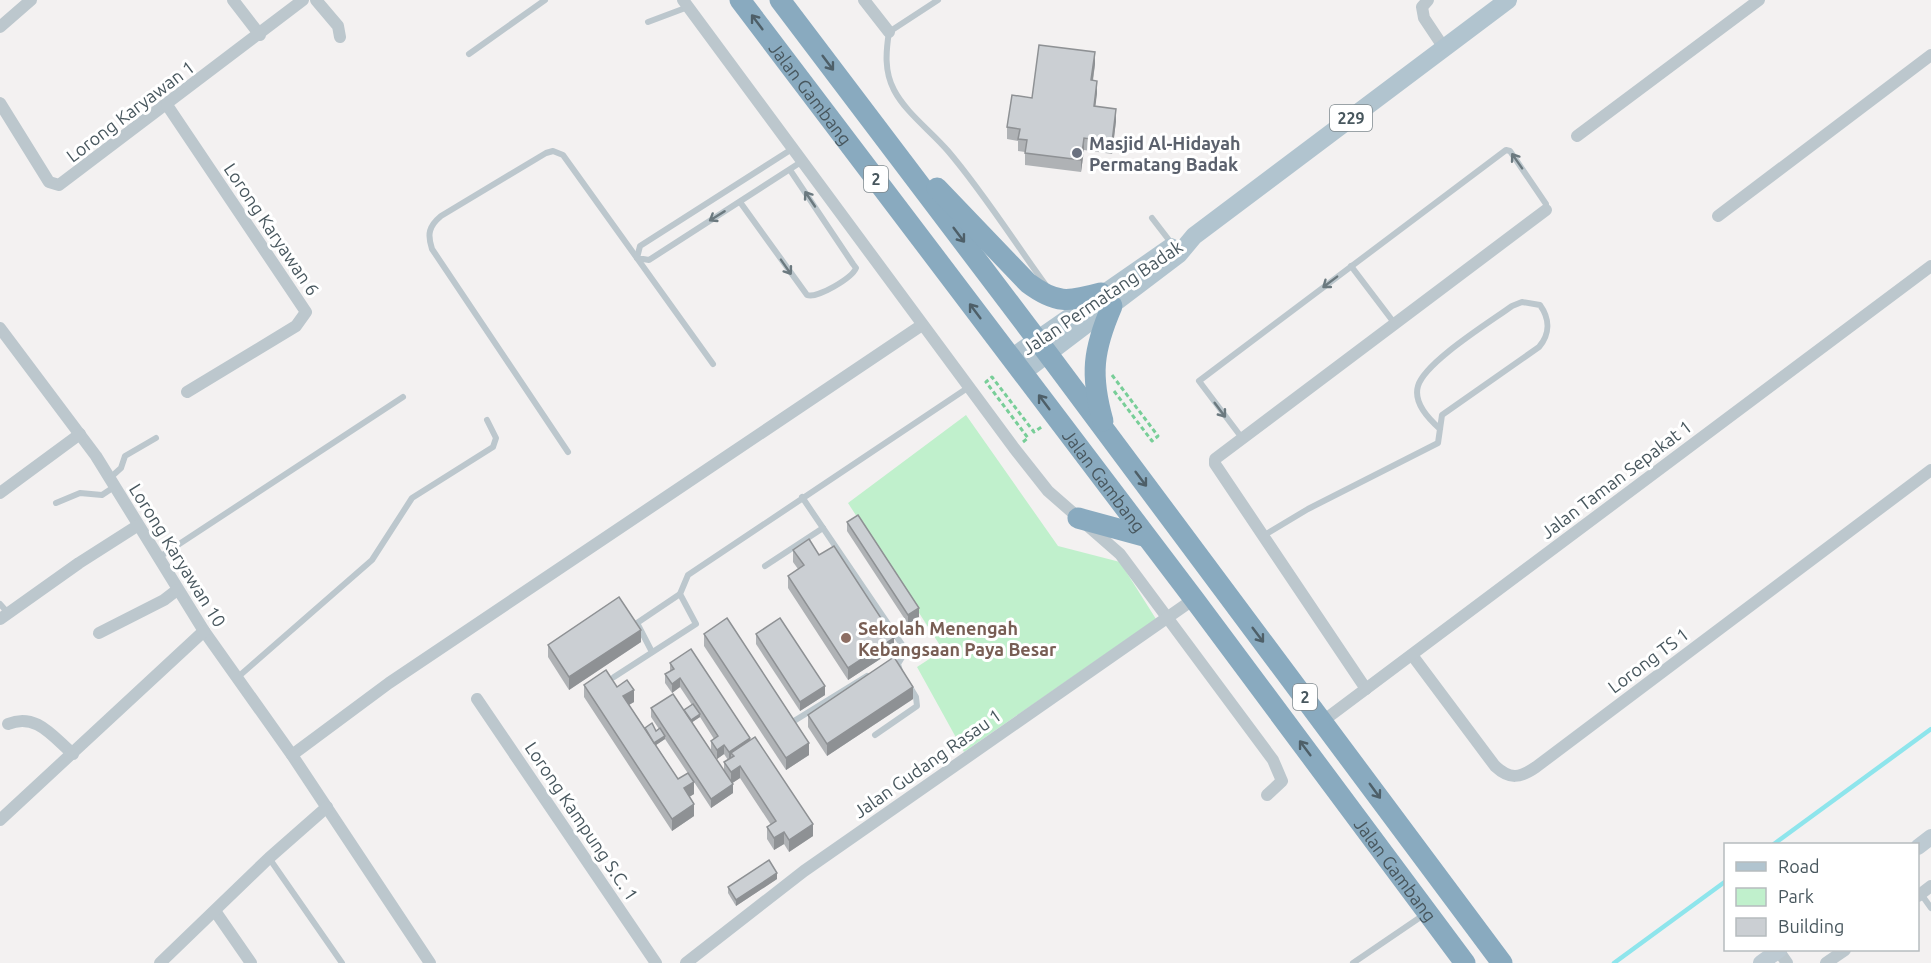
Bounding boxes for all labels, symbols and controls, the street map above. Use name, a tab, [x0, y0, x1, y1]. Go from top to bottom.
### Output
one-way arrow	[750, 14, 763, 30]
street label: Jalan Gambang	[765, 38, 856, 149]
one-way arrow	[822, 55, 835, 71]
street label: Lorong Karyawan 1	[62, 56, 198, 166]
road number: 229	[1330, 105, 1372, 131]
place label: Masjid Al-Hidayah Permatang Badak	[1089, 133, 1241, 174]
marker: Masjid Al-Hidayah Permatang Badak	[1070, 146, 1084, 160]
one-way arrow	[1511, 154, 1523, 170]
street label: Lorong Karyawan 6	[220, 159, 324, 299]
road number: 2	[864, 166, 888, 192]
one-way arrow	[803, 191, 816, 208]
one-way arrow	[709, 211, 726, 223]
one-way arrow	[952, 227, 965, 243]
street label: Jalan Permatang Badak	[1018, 236, 1186, 358]
one-way arrow	[780, 258, 792, 274]
one-way arrow	[1322, 276, 1338, 289]
one-way arrow	[969, 304, 982, 320]
one-way arrow	[1038, 395, 1051, 411]
one-way arrow	[1214, 401, 1227, 417]
street label: Jalan Taman Sepakat 1	[1537, 416, 1695, 542]
street label: Jalan Gambang	[1059, 425, 1150, 536]
one-way arrow	[1135, 470, 1148, 486]
street label: Lorong Karyawan 10	[126, 480, 230, 630]
place label: Sekolah Menengah Kebangsaan Paya Besar	[858, 618, 1057, 659]
street label: Lorong TS 1	[1604, 623, 1692, 697]
one-way arrow	[1252, 626, 1265, 642]
marker: Sekolah Menengah Kebangsaan Paya Besar	[839, 631, 853, 645]
road number: 2	[1293, 684, 1317, 710]
street label: Jalan Gudang Rasau 1	[849, 705, 1005, 821]
street label: Lorong Kampung S.C. 1	[521, 738, 643, 904]
one-way arrow	[1298, 740, 1311, 756]
one-way arrow	[1369, 782, 1381, 798]
street label: Jalan Gambang	[1351, 814, 1440, 925]
legend	[1724, 843, 1919, 951]
text: Road	[1778, 856, 1820, 876]
text: Park	[1778, 886, 1814, 906]
text: Building	[1778, 916, 1844, 936]

